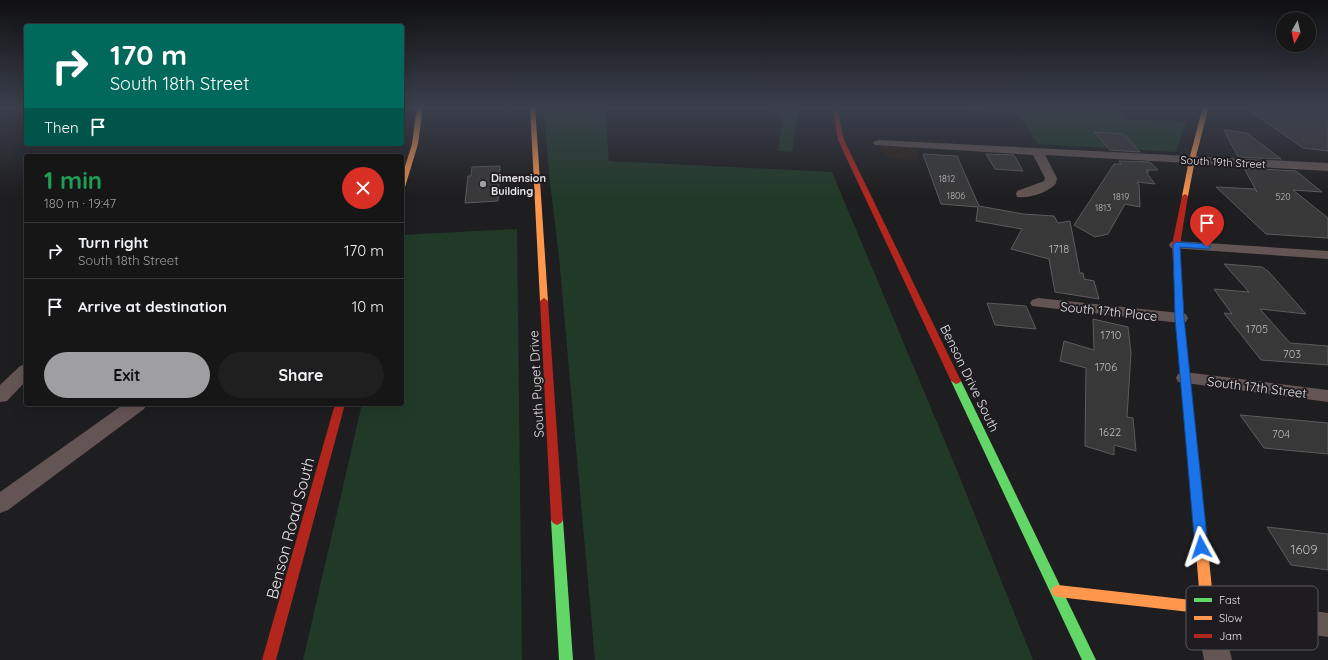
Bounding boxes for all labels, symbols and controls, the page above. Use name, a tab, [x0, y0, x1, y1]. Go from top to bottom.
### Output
north arrow	[1276, 12, 1316, 52]
map controls	[1276, 12, 1316, 52]
text: 170 m	[110, 37, 187, 72]
icon: right	[44, 40, 96, 92]
text: South 18th Street	[110, 72, 249, 95]
icon: arrive	[87, 116, 109, 138]
text: Then	[44, 118, 79, 137]
street label: South 19th Street	[1180, 153, 1266, 171]
text: 1 min	[44, 165, 102, 195]
button: close	[342, 167, 384, 209]
place label: Dimension Building	[491, 171, 546, 198]
house number: 1812	[939, 173, 955, 184]
marker: Dimension Building	[478, 179, 488, 189]
house number: 1806	[947, 190, 965, 201]
house number: 1819	[1113, 191, 1129, 202]
house number: 520	[1275, 191, 1291, 202]
text: 180 m · 19:47	[44, 195, 116, 211]
house number: 1813	[1095, 202, 1111, 213]
pin	[1190, 206, 1224, 247]
icon: arrive	[1196, 212, 1218, 234]
text: Turn right	[78, 233, 149, 252]
icon: right	[44, 240, 66, 262]
text: 170 m	[344, 241, 384, 260]
house number: 1718	[1049, 242, 1069, 256]
text: South 18th Street	[78, 252, 179, 268]
icon: arrive	[44, 296, 66, 318]
text: Arrive at destination	[78, 297, 227, 316]
text: 10 m	[352, 297, 384, 316]
street label: South 17th Place	[1060, 298, 1158, 324]
street label: Benson Drive South	[937, 322, 1003, 434]
house number: 1705	[1246, 322, 1268, 336]
house number: 1710	[1101, 328, 1121, 342]
street label: South Puget Drive	[525, 330, 547, 438]
house number: 703	[1283, 347, 1301, 361]
button: Exit	[44, 352, 210, 398]
button: Share	[218, 352, 384, 398]
house number: 1706	[1095, 360, 1117, 374]
street label: South 17th Street	[1206, 373, 1308, 401]
house number: 1622	[1099, 425, 1121, 439]
house number: 704	[1272, 427, 1290, 441]
street label: Benson Road South	[261, 455, 319, 601]
position arrow	[1180, 526, 1222, 568]
house number: 1609	[1291, 541, 1317, 557]
legend	[1186, 586, 1318, 650]
text: Fast	[1219, 593, 1241, 607]
text: Slow	[1219, 611, 1243, 625]
text: Jam	[1219, 629, 1242, 643]

